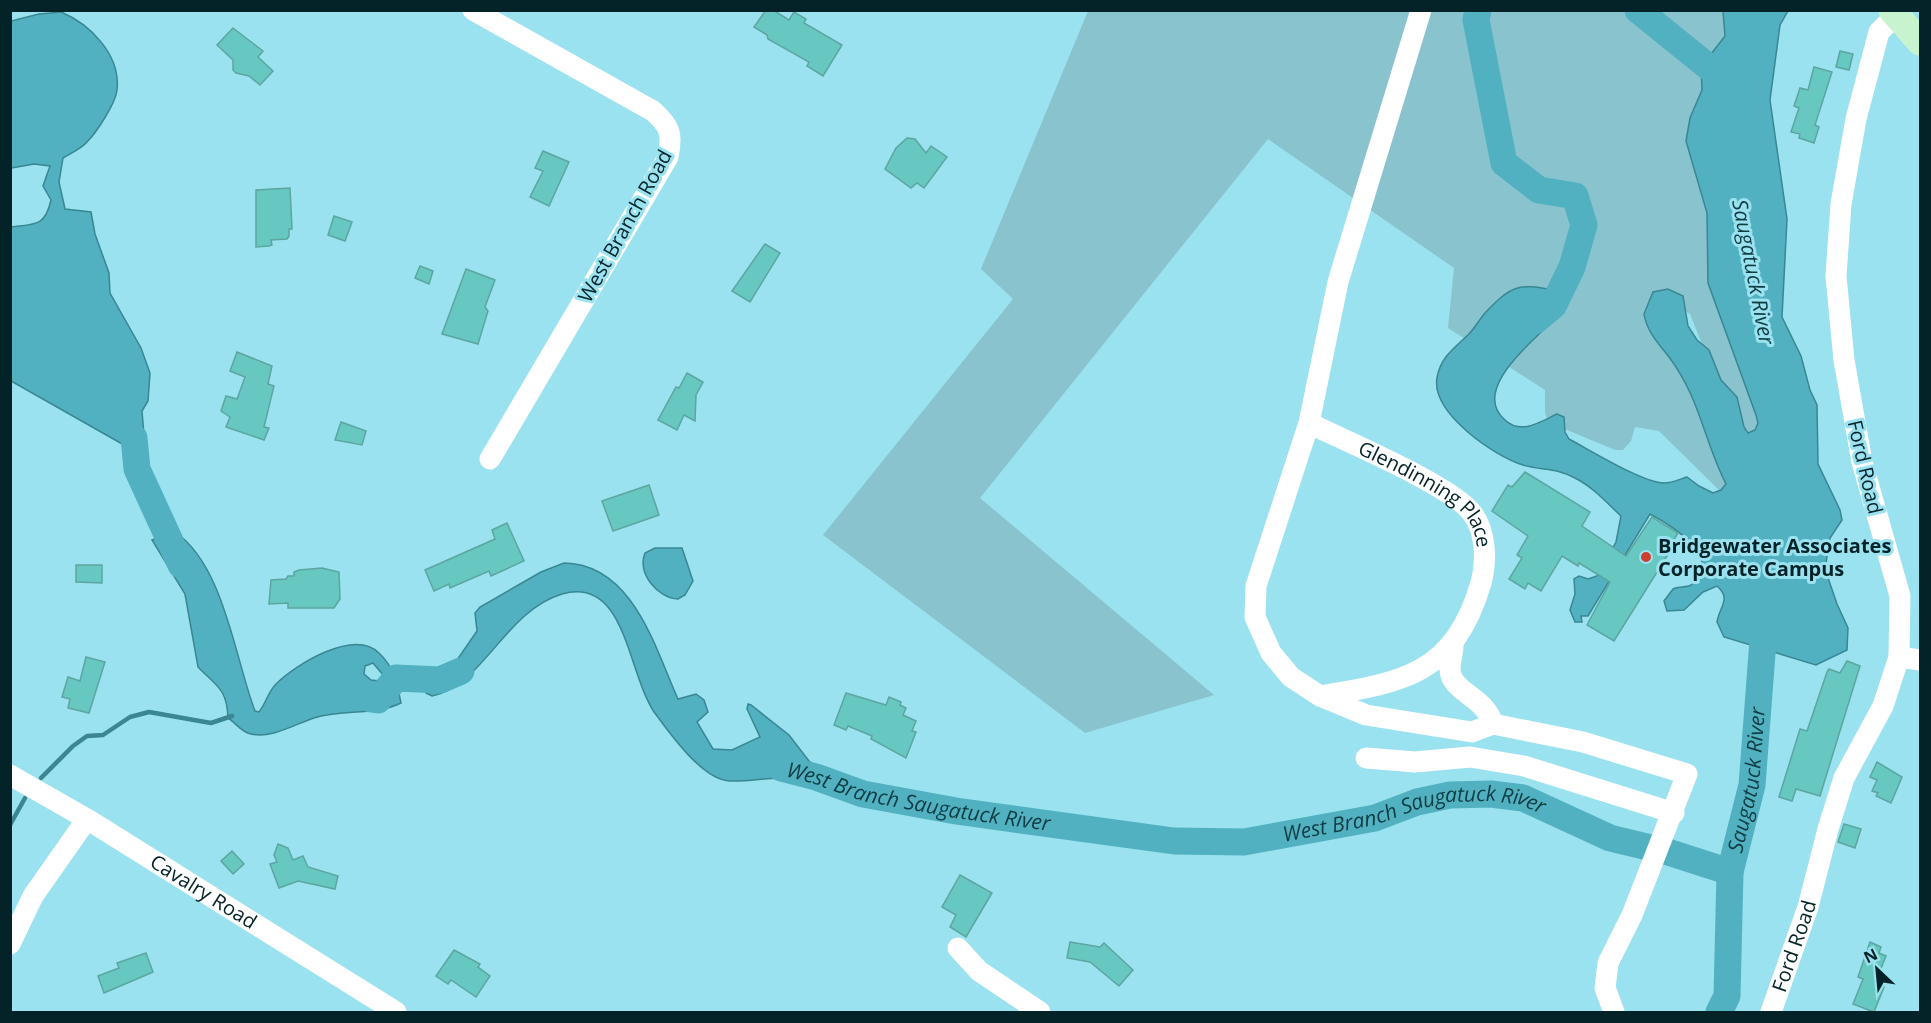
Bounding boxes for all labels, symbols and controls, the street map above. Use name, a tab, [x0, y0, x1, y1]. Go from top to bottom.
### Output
street label: West Branch Road	[571, 145, 678, 307]
water label: Saugatuck River	[1726, 197, 1782, 347]
street label: Ford Road	[1842, 417, 1889, 517]
street label: Glendinning Place	[1354, 434, 1498, 549]
place label: Bridgewater Associates Corporate Campus	[1658, 532, 1891, 582]
marker: Bridgewater Associates Corporate Campus	[1639, 550, 1653, 564]
water label: Saugatuck River	[1720, 705, 1771, 855]
water label: West Branch Saugatuck River	[784, 755, 1053, 837]
water label: West Branch Saugatuck River	[1280, 779, 1551, 848]
street label: Cavalry Road	[145, 848, 262, 935]
street label: Ford Road	[1765, 897, 1822, 995]
north arrow	[1847, 939, 1907, 999]
text: N	[1860, 943, 1881, 968]

